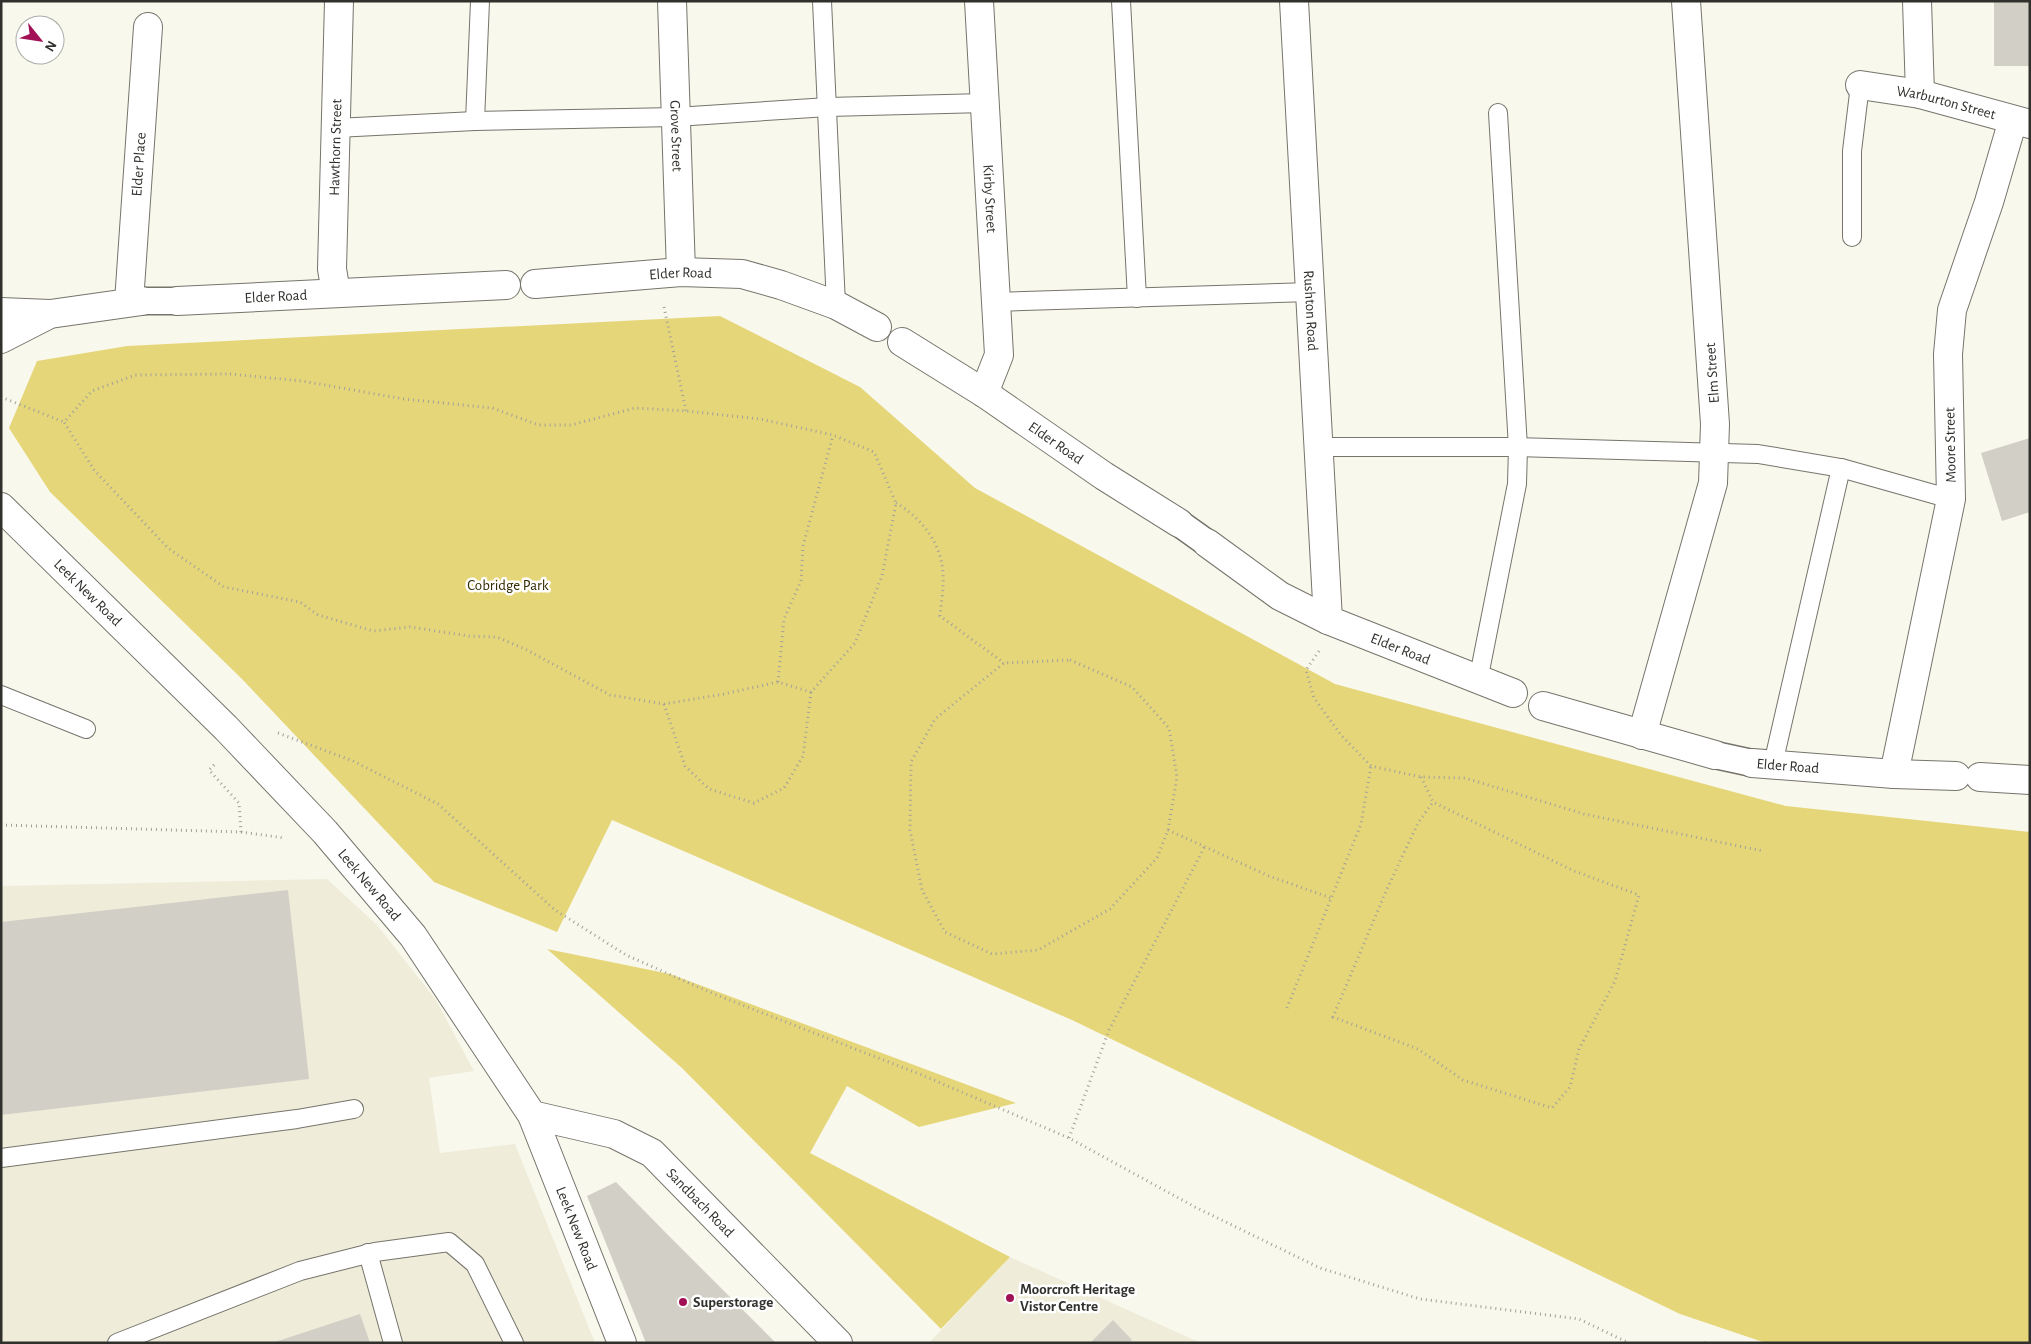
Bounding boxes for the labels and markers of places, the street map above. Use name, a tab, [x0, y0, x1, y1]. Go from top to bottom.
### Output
place label: Moorcroft Heritage Vistor Centre	[1020, 1282, 1135, 1314]
marker: Moorcroft Heritage Vistor Centre	[1004, 1292, 1016, 1304]
place label: Superstorage	[693, 1295, 773, 1310]
marker: Superstorage	[677, 1296, 689, 1308]

